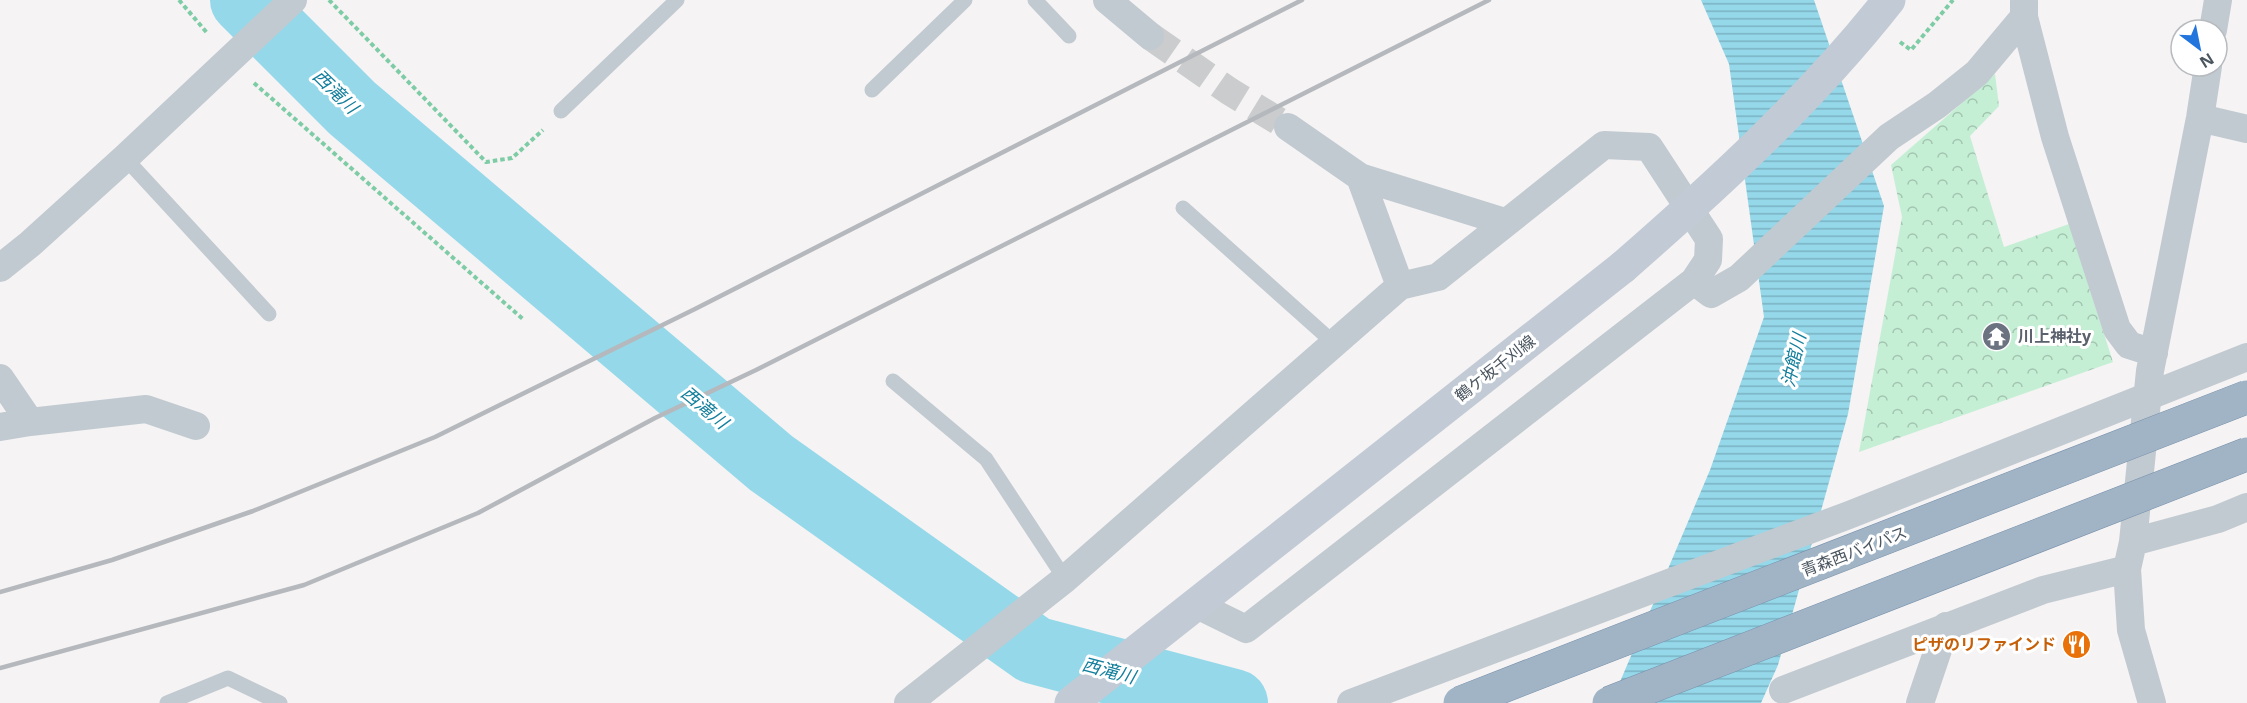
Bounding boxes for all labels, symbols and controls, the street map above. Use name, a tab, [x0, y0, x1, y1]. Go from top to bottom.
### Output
north arrow	[2169, 18, 2229, 78]
text: N	[2196, 48, 2218, 73]
water label: 西滝川	[308, 64, 365, 120]
temple icon: 川上神社y	[1981, 320, 2013, 352]
place label: 川上神社y	[2018, 325, 2092, 347]
water label: 沖館川	[1775, 329, 1811, 389]
street label: 鶴ケ坂千刈線	[1450, 330, 1540, 406]
water label: 西滝川	[677, 380, 735, 435]
street label: 青森西バイパス	[1798, 521, 1910, 581]
restaurant icon: ピザのリファインド	[2061, 628, 2093, 660]
place label: ピザのリファインド	[1912, 633, 2056, 655]
water label: 西滝川	[1080, 651, 1140, 689]

